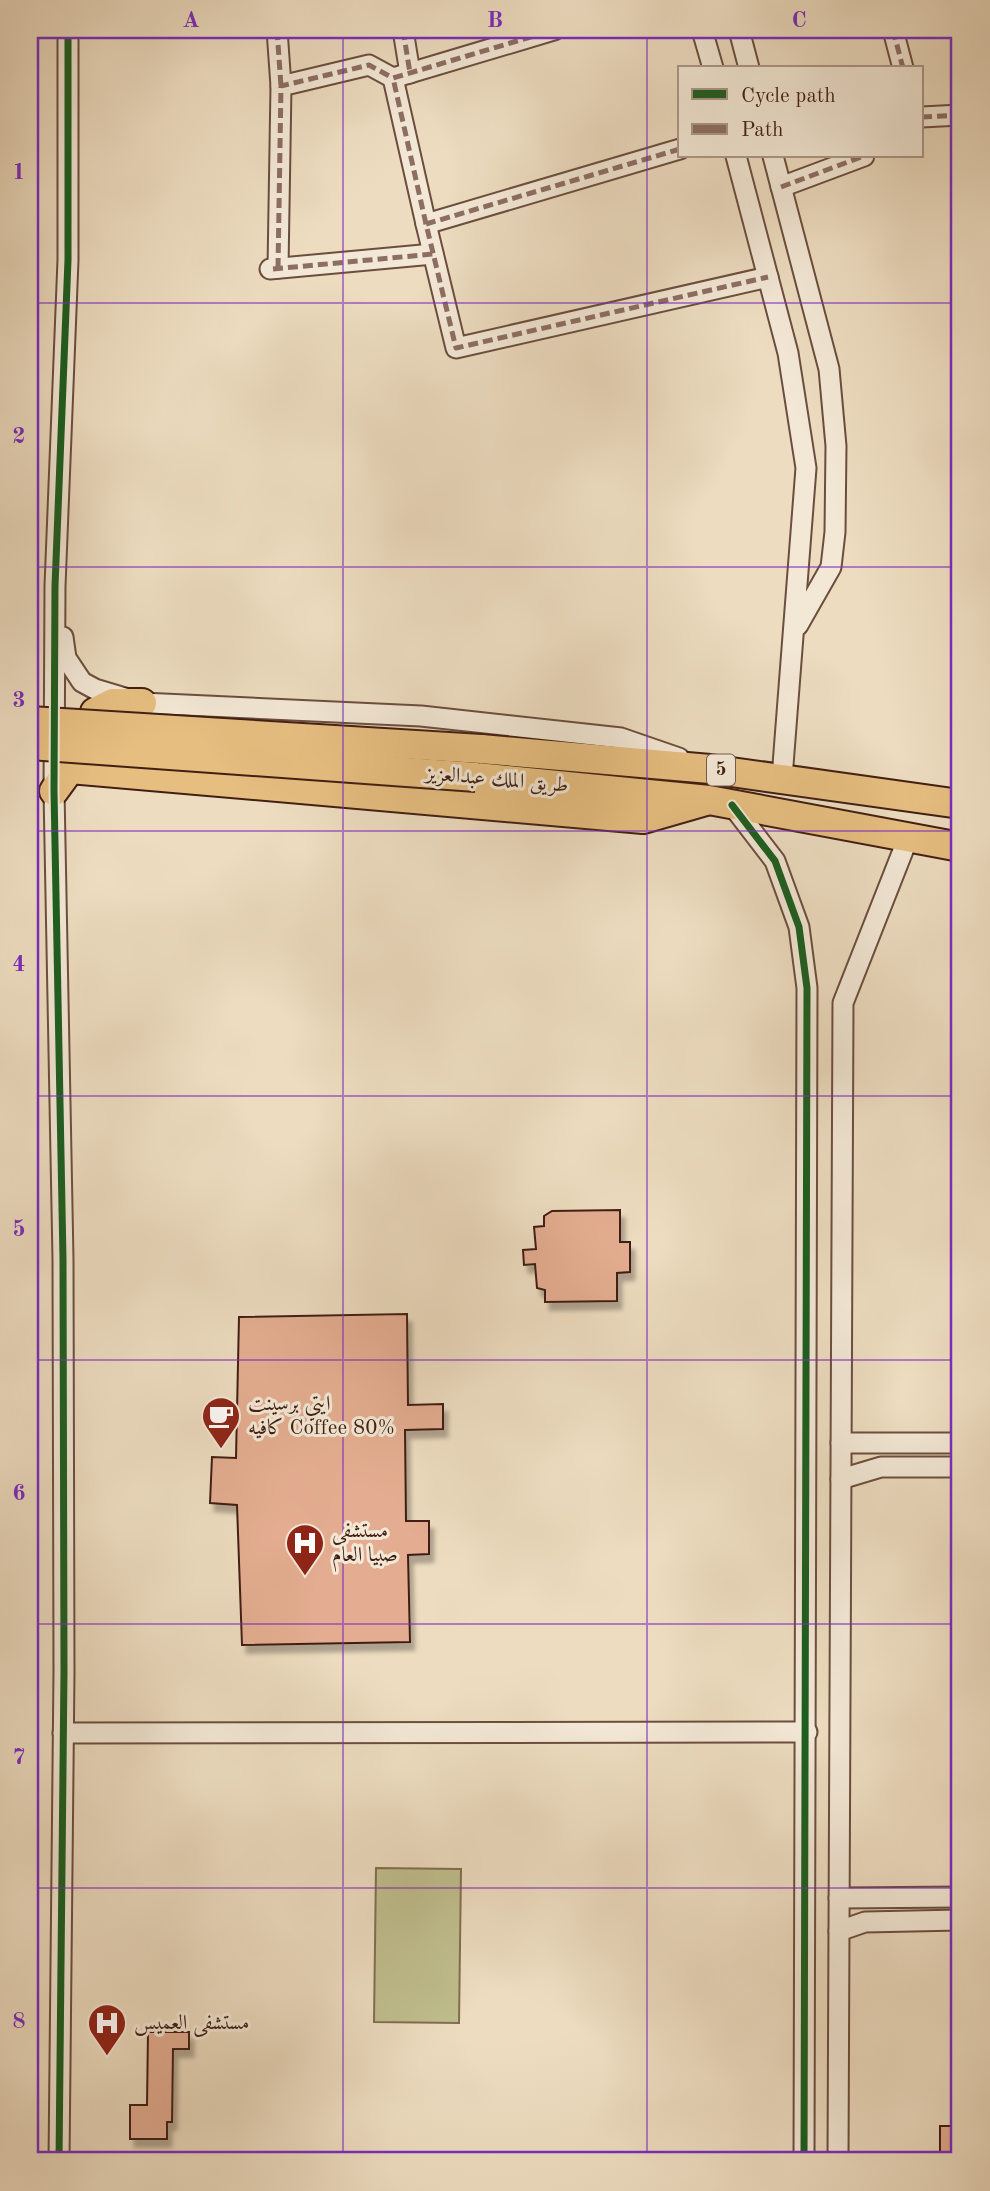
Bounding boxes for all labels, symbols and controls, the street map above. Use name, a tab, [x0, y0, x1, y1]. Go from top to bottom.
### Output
text: A	[182, 9, 200, 32]
text: B	[487, 9, 503, 32]
text: C	[791, 9, 807, 32]
legend	[678, 66, 923, 158]
text: Cycle path	[741, 86, 836, 107]
text: Path	[741, 120, 784, 141]
text: 1	[12, 161, 26, 184]
text: 2	[12, 425, 26, 448]
text: 3	[12, 689, 26, 712]
road number: 5	[707, 754, 735, 786]
street label: طريق الملك عبدالعزيز	[423, 763, 569, 798]
text: 4	[12, 953, 26, 976]
text: 5	[12, 1218, 26, 1241]
place label: ايتي برسينت كافيه Coffee 80%	[248, 1394, 395, 1439]
cafe icon: ايتي برسينت كافيه Coffee 80%	[200, 1395, 242, 1450]
text: 6	[12, 1482, 26, 1505]
place label: مستشفى صبيا العام	[332, 1521, 398, 1572]
hospital icon: مستشفى صبيا العام	[284, 1522, 326, 1577]
text: 7	[12, 1746, 26, 1769]
hospital icon: مستشفى العميس	[86, 2002, 128, 2057]
text: 8	[12, 2010, 26, 2033]
place label: مستشفى العميس	[134, 2013, 249, 2037]

